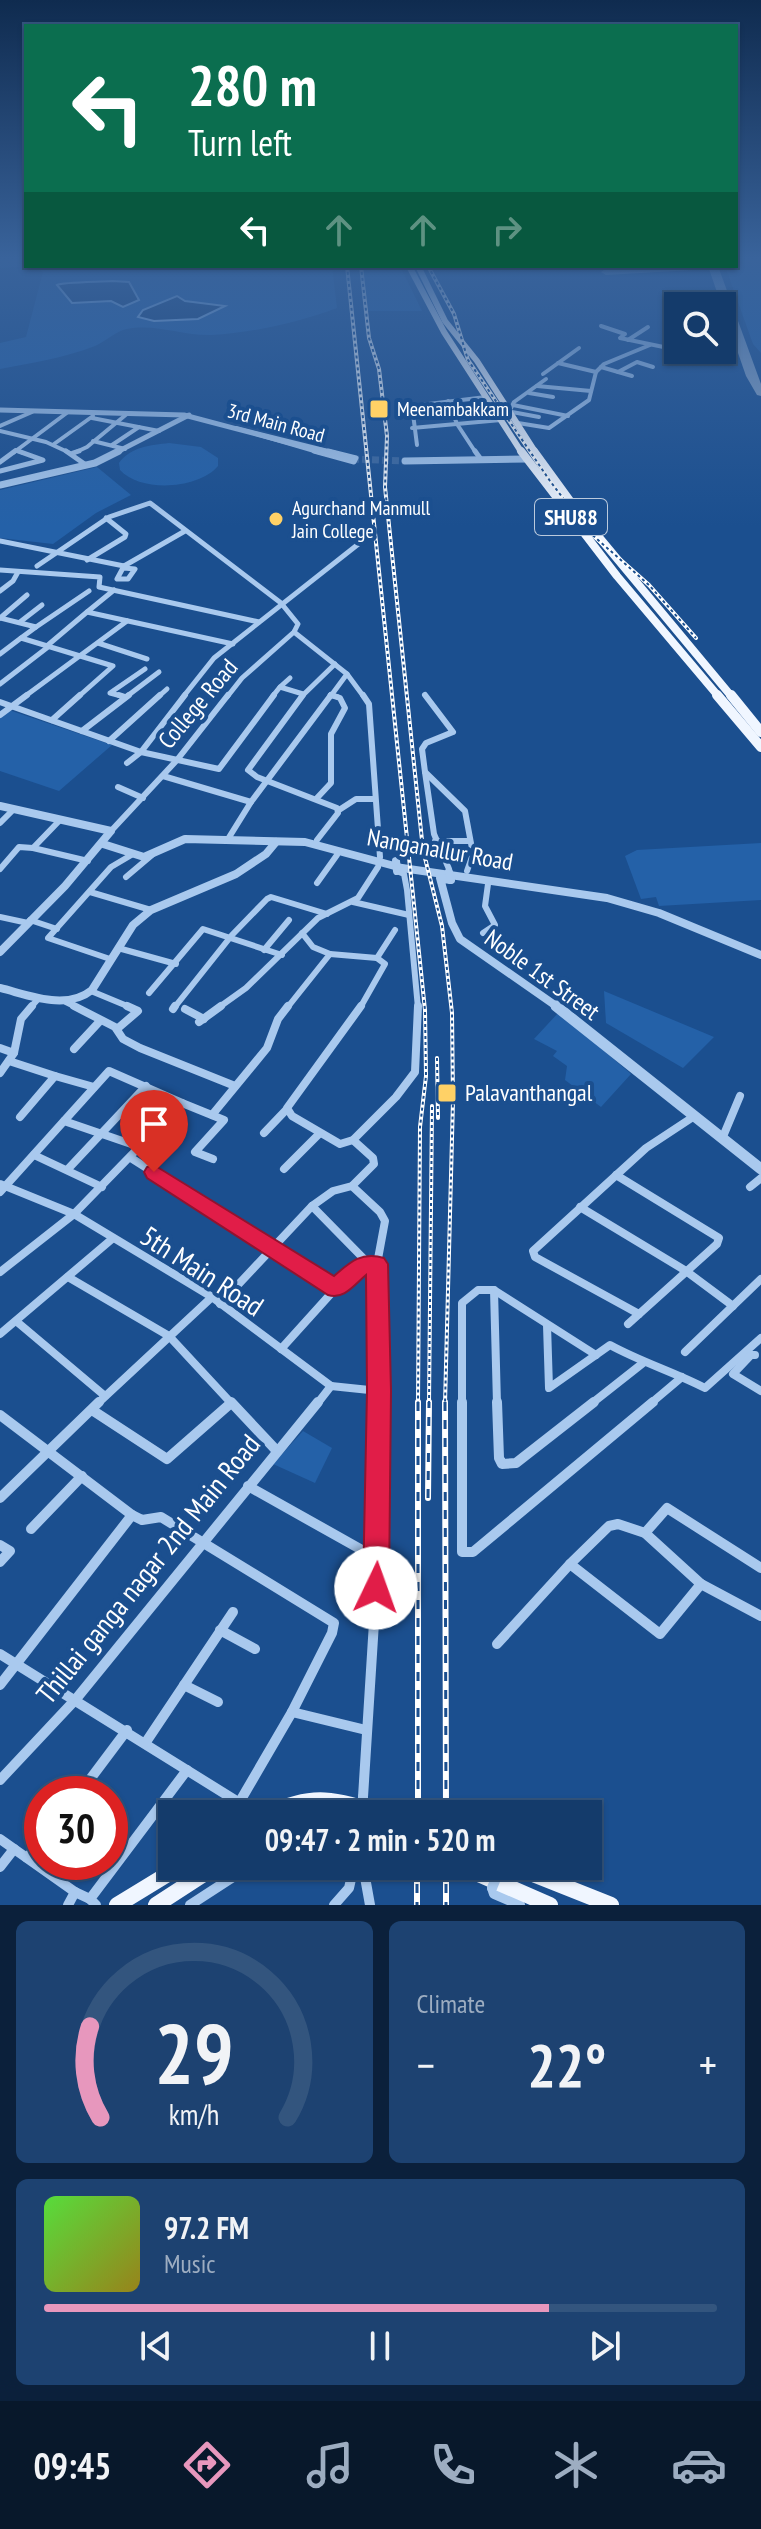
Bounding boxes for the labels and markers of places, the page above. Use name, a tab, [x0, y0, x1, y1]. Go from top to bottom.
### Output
place label: Meenambakkam	[397, 396, 509, 422]
marker: Meenambakkam	[368, 398, 390, 420]
place label: Agurchand Manmull Jain College	[291, 495, 431, 544]
marker: Agurchand Manmull Jain College	[267, 510, 285, 528]
place label: Palavanthangal	[465, 1077, 593, 1108]
marker: Palavanthangal	[436, 1082, 458, 1104]
pin	[120, 1090, 188, 1172]

